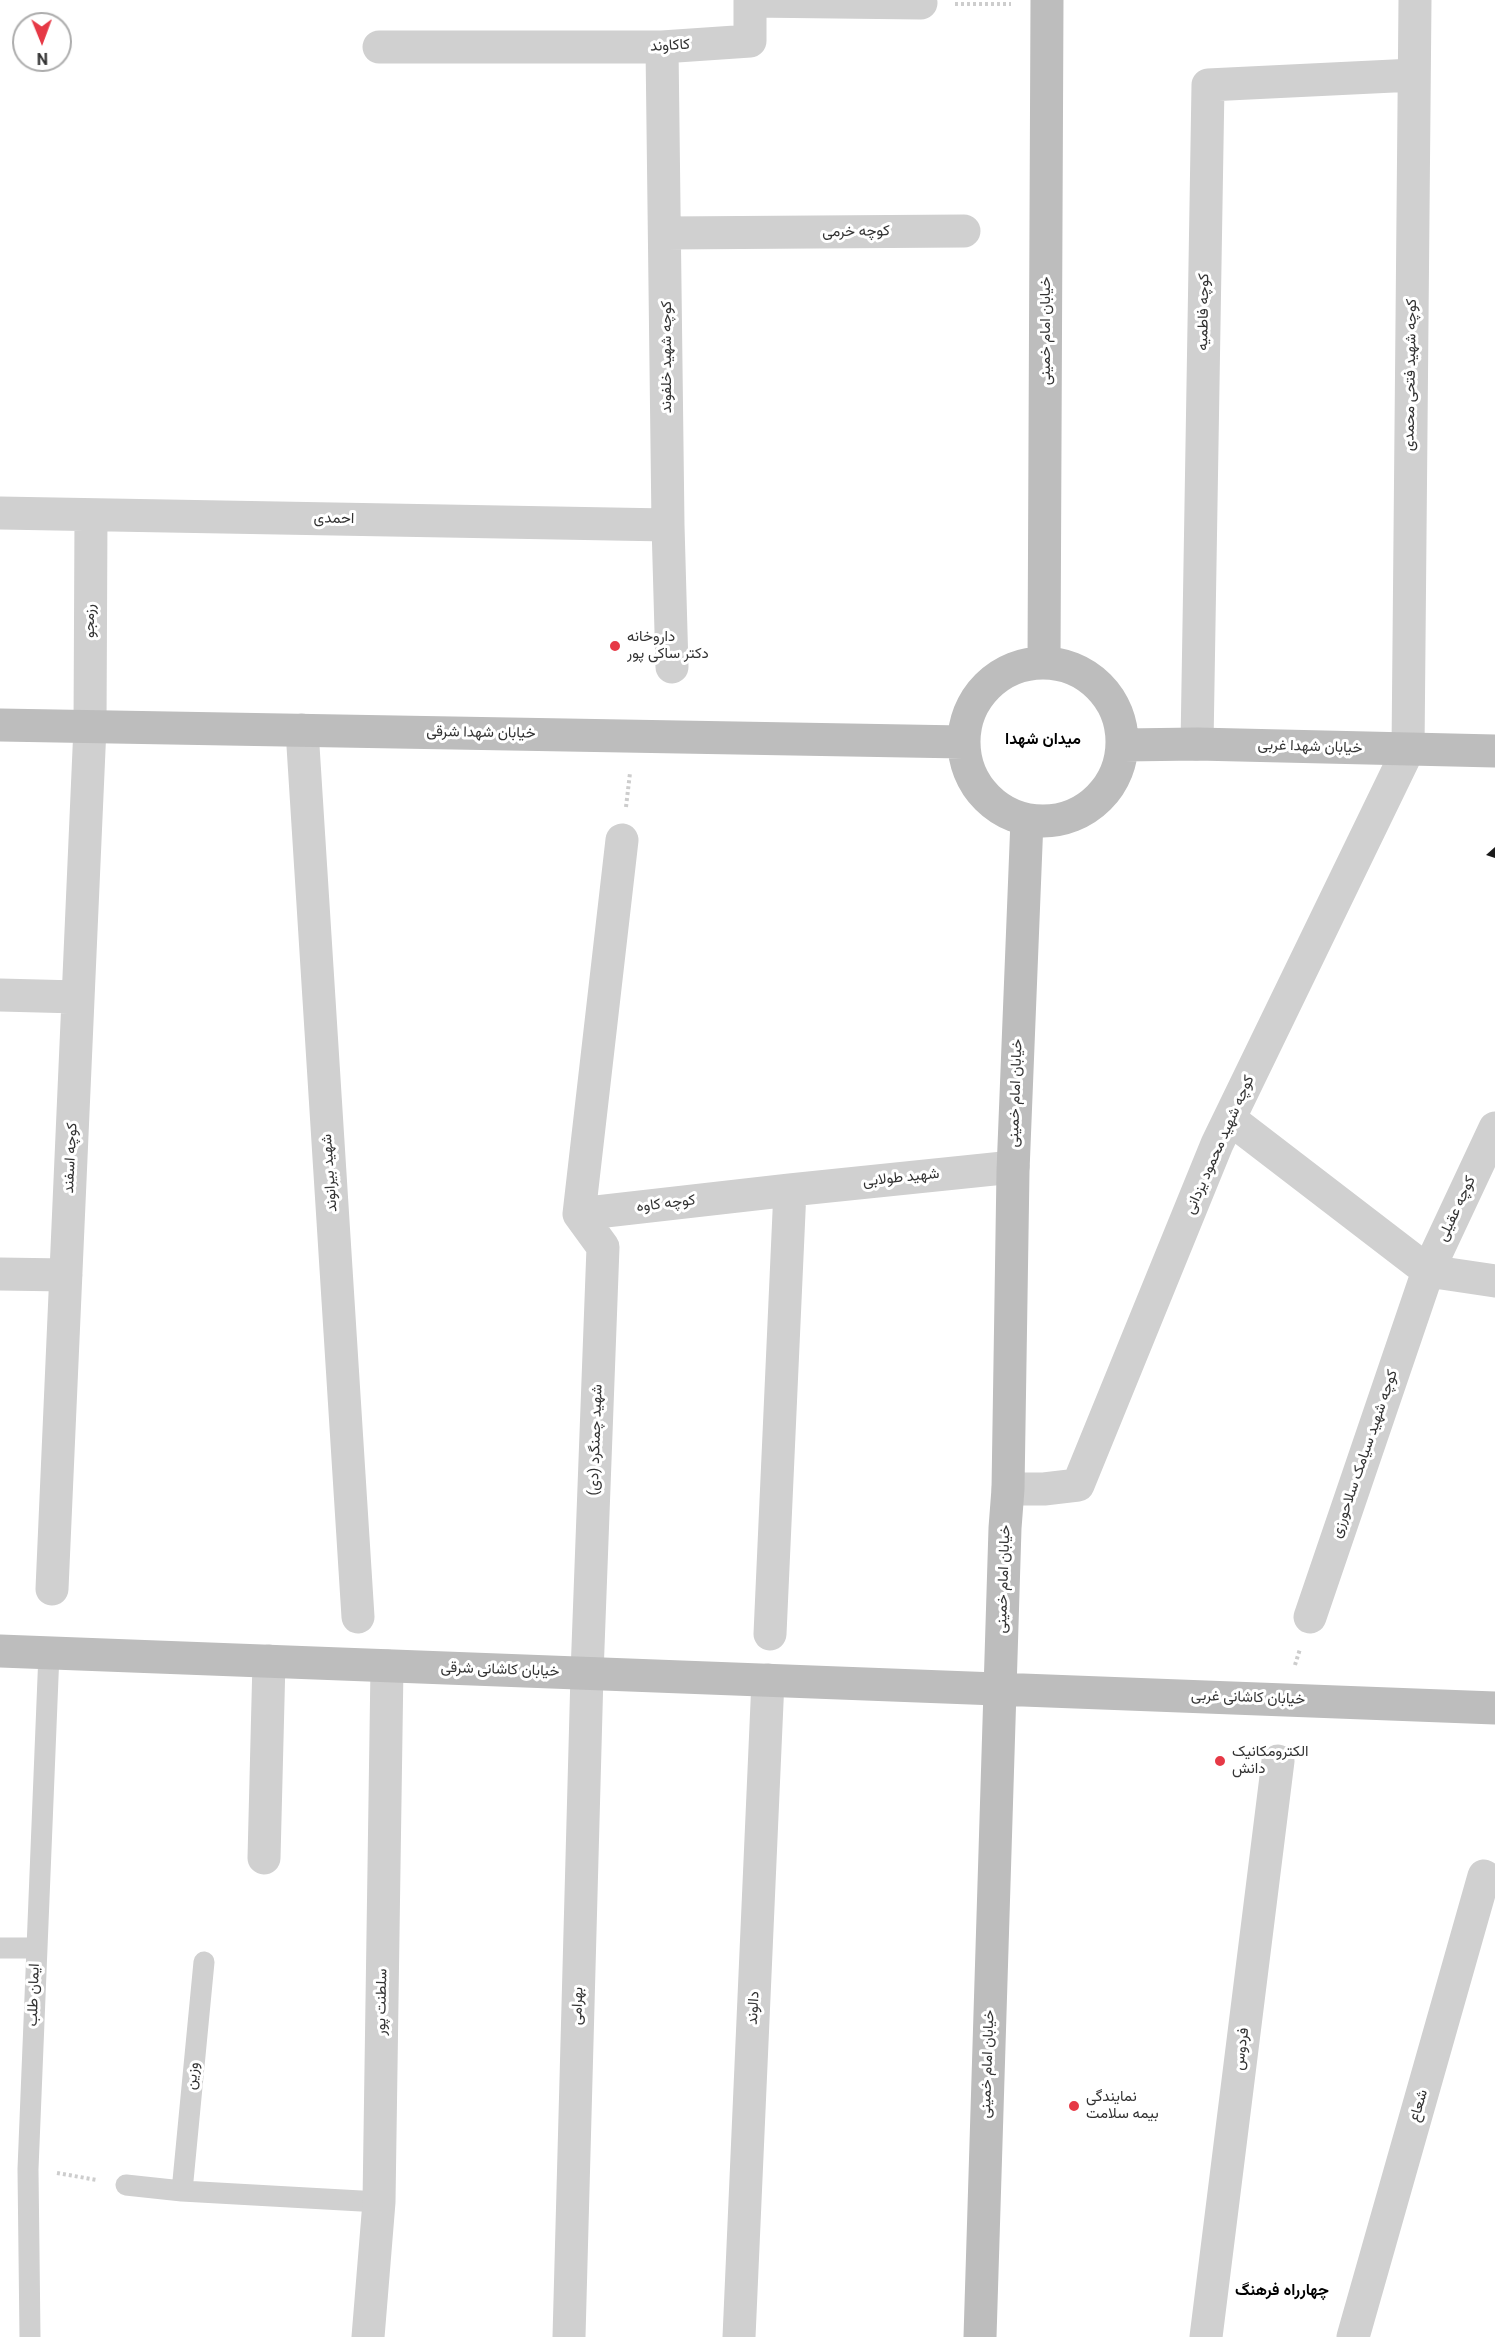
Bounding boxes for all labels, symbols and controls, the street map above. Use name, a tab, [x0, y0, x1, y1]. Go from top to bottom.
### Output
north arrow	[12, 12, 72, 72]
street label: کاکاوند	[650, 36, 690, 56]
text: N	[36, 49, 48, 68]
street label: کوچه خرمی	[822, 222, 890, 242]
street label: کوچه فاطمیه	[1194, 273, 1214, 351]
street label: خیابان امام خمینی	[1037, 277, 1055, 385]
street label: کوچه شهید فتحی محمدی	[1401, 299, 1421, 451]
street label: کوچه شهید خلفوند	[658, 301, 676, 413]
street label: احمدی	[314, 510, 354, 528]
street label: رزمجو	[81, 604, 99, 638]
place label: داروخانه دکتر ساکی پور	[627, 628, 709, 663]
marker: داروخانه دکتر ساکی پور	[608, 639, 622, 653]
street label: خیابان شهدا شرقی	[426, 723, 536, 743]
district label: میدان شهدا	[1005, 730, 1081, 750]
street label: خیابان شهدا غربی	[1257, 736, 1363, 758]
street label: خیابان امام خمینی	[1005, 1038, 1027, 1148]
street label: کوچه شهید محمود یزدانی	[1181, 1073, 1259, 1217]
street label: کوچه اسفند	[60, 1122, 82, 1194]
street label: شهید بیرانوند	[318, 1133, 342, 1213]
street label: شهید طولابی	[862, 1165, 940, 1191]
street label: کوچه عقیلی	[1434, 1173, 1480, 1245]
street label: کوچه کاوه	[636, 1191, 696, 1217]
street label: کوچه شهید سیامک سلاحورزی	[1328, 1368, 1402, 1540]
street label: شهید چمنگرد (دی)	[585, 1384, 607, 1496]
street label: خیابان امام خمینی	[993, 1524, 1015, 1634]
street label: خیابان کاشانی شرقی	[440, 1659, 560, 1681]
street label: خیابان کاشانی غربی	[1190, 1687, 1306, 1709]
place label: الکترومکانیک دانش	[1232, 1743, 1309, 1778]
marker: الکترومکانیک دانش	[1213, 1754, 1227, 1768]
street label: ایمان طلب	[24, 1963, 44, 2027]
street label: سلطنت پور	[372, 1968, 392, 2036]
street label: بهرامی	[568, 1987, 588, 2025]
street label: دالوند	[744, 1991, 764, 2025]
street label: خیابان امام خمینی	[977, 2009, 999, 2119]
street label: فردوس	[1230, 2027, 1254, 2071]
street label: وزین	[183, 2061, 203, 2091]
place label: نمایندگی بیمه سلامت	[1086, 2088, 1159, 2123]
street label: شعاع	[1406, 2088, 1432, 2124]
marker: نمایندگی بیمه سلامت	[1067, 2099, 1081, 2113]
district label: چهارراه فرهنگ	[1235, 2281, 1329, 2301]

